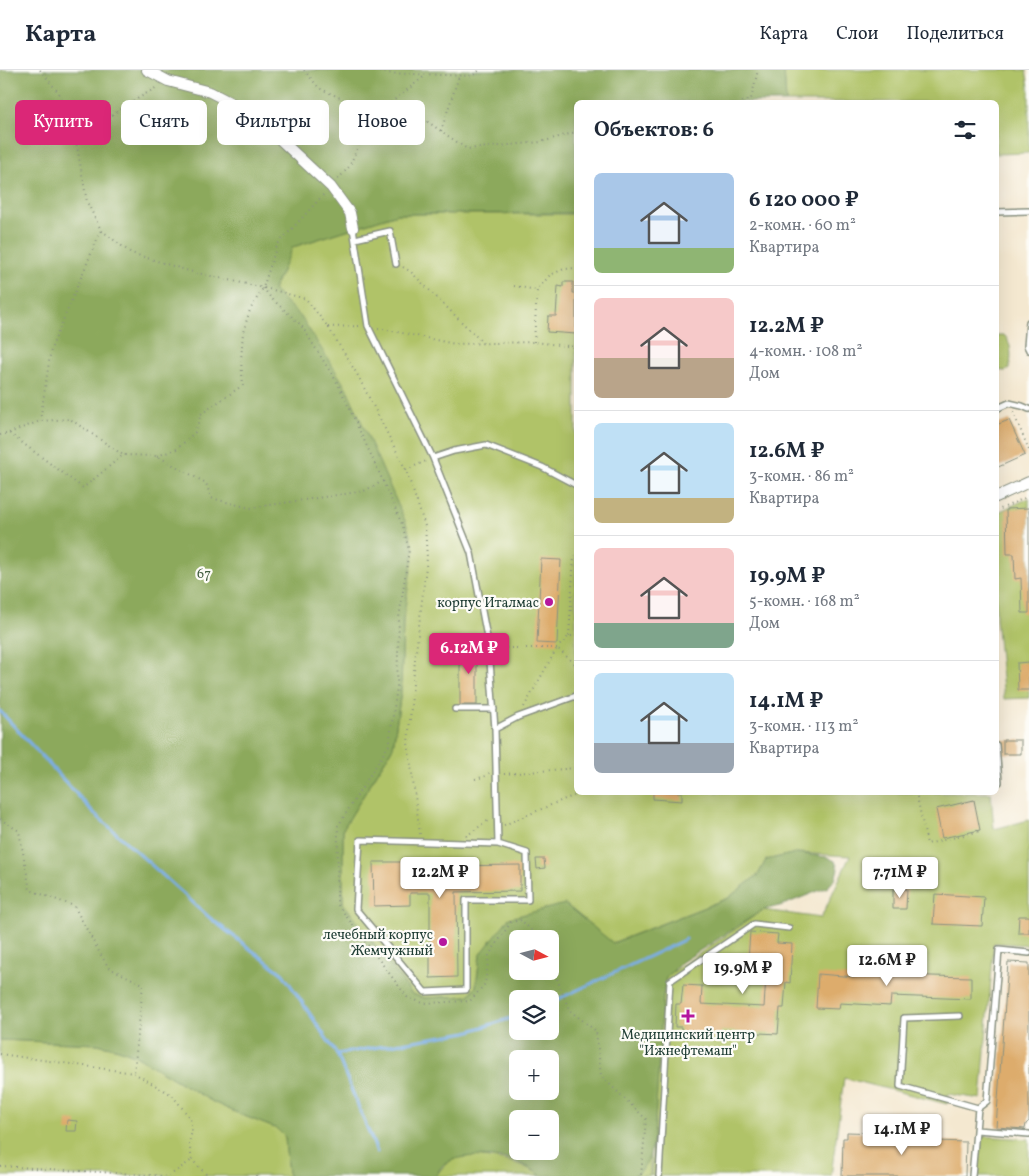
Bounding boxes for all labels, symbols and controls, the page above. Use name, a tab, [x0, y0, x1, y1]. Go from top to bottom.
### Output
text: Карта	[25, 18, 96, 52]
text: Карта	[760, 22, 808, 47]
text: Слои	[836, 22, 878, 47]
text: Поделиться	[906, 22, 1004, 47]
chip: Купить	[15, 100, 111, 145]
chip: Снять	[121, 100, 207, 145]
chip: Фильтры	[217, 100, 329, 145]
chip: Новое	[339, 100, 425, 145]
text: Объектов: 6	[594, 116, 714, 145]
icon: filters	[951, 116, 979, 144]
text: 6 120 000 ₽	[749, 186, 859, 215]
icon: home	[634, 193, 694, 253]
text: 2-комн. · 60 m²	[749, 215, 856, 237]
text: Квартира	[749, 237, 819, 259]
text: 12.2M ₽	[749, 312, 824, 341]
icon: home	[634, 318, 694, 378]
text: 4-комн. · 108 m²	[749, 341, 862, 363]
text: Дом	[749, 363, 780, 385]
text: 12.6M ₽	[749, 437, 825, 466]
icon: home	[634, 443, 694, 503]
text: 3-комн. · 86 m²	[749, 466, 854, 488]
text: Квартира	[749, 488, 819, 510]
text: 19.9M ₽	[749, 562, 825, 591]
park label: 67	[197, 565, 211, 584]
icon: home	[634, 568, 694, 628]
text: 5-комн. · 168 m²	[749, 591, 860, 613]
place label: корпус Италмас	[437, 594, 539, 613]
marker: корпус Италмас	[543, 596, 555, 608]
text: Дом	[749, 613, 780, 635]
pin: 6.12M ₽	[423, 632, 515, 675]
text: 6.12M ₽	[440, 638, 498, 660]
text: 14.1M ₽	[749, 687, 823, 716]
icon: home	[634, 693, 694, 753]
text: 3-комн. · 113 m²	[749, 716, 858, 738]
text: Квартира	[749, 738, 819, 760]
pin: 12.2M ₽	[394, 856, 486, 899]
pin: 7.71M ₽	[854, 856, 946, 899]
text: 12.2M ₽	[411, 862, 469, 884]
text: 7.71M ₽	[873, 862, 927, 884]
place label: лечебный корпус Жемчужный	[323, 926, 433, 961]
north arrow	[509, 930, 559, 980]
map controls	[509, 930, 559, 1160]
marker: лечебный корпус Жемчужный	[437, 936, 449, 948]
pin: 12.6M ₽	[841, 944, 933, 987]
text: 12.6M ₽	[858, 950, 916, 972]
pin: 19.9M ₽	[697, 952, 789, 995]
text: 19.9M ₽	[714, 958, 772, 980]
button: layers	[509, 990, 559, 1040]
marker: Медицинский центр "Ижнефтемаш"	[681, 1009, 695, 1023]
place label: Медицинский центр "Ижнефтемаш"	[621, 1026, 755, 1061]
button: +	[509, 1050, 559, 1100]
button: −	[509, 1110, 559, 1160]
pin: 14.1M ₽	[856, 1114, 948, 1156]
text: 14.1M ₽	[874, 1119, 930, 1141]

